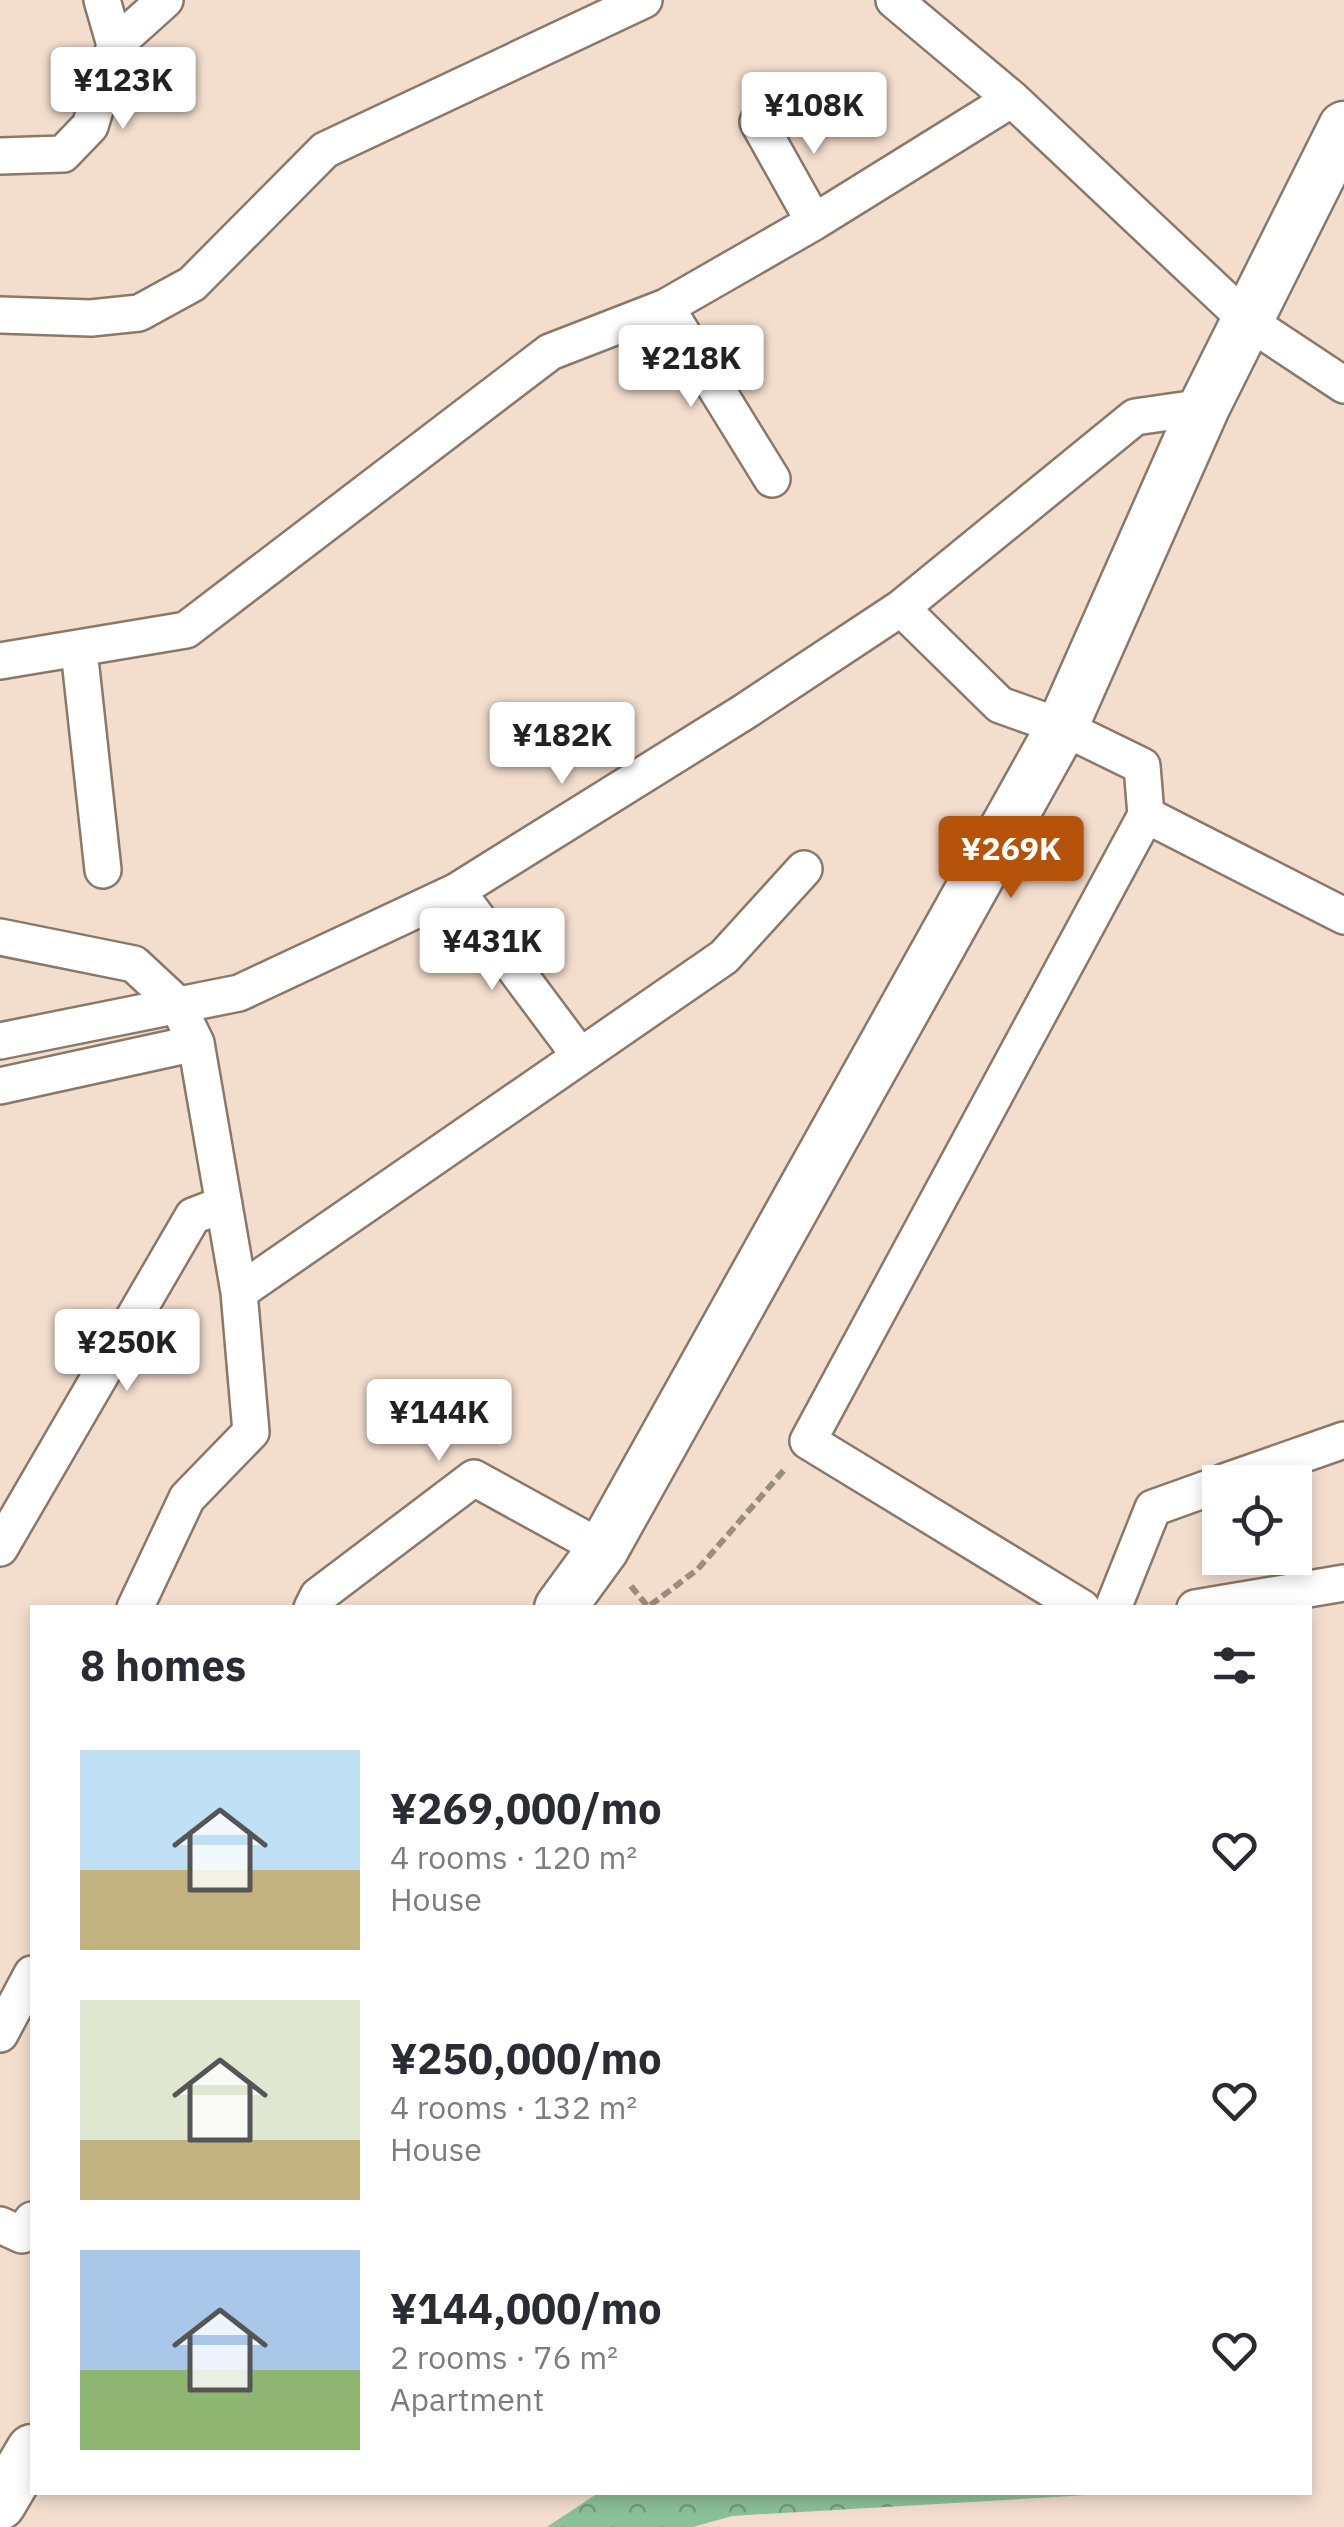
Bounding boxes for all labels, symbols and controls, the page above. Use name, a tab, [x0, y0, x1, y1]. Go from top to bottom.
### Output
pin: ¥123K	[53, 47, 193, 132]
text: ¥123K	[73, 58, 173, 100]
pin: ¥108K	[744, 72, 884, 157]
text: ¥108K	[764, 83, 864, 125]
pin: ¥218K	[621, 325, 761, 410]
text: ¥218K	[641, 336, 741, 378]
pin: ¥182K	[492, 702, 632, 787]
text: ¥182K	[512, 713, 612, 755]
pin: ¥269K	[941, 816, 1081, 901]
text: ¥269K	[961, 827, 1061, 869]
pin: ¥431K	[422, 908, 562, 993]
text: ¥431K	[442, 919, 542, 961]
pin: ¥250K	[57, 1309, 197, 1394]
text: ¥250K	[77, 1320, 177, 1362]
pin: ¥144K	[369, 1379, 509, 1464]
text: ¥144K	[389, 1390, 489, 1432]
map controls	[1202, 1465, 1312, 1575]
button: locate	[1202, 1465, 1312, 1575]
text: 8 homes	[80, 1638, 246, 1693]
icon: filters	[1207, 1638, 1262, 1693]
text: ¥269,000/mo	[390, 1781, 662, 1836]
icon: home	[160, 1790, 280, 1910]
icon: heart	[1207, 1823, 1262, 1878]
text: 4 rooms · 120 m²	[390, 1836, 637, 1878]
text: House	[390, 1878, 482, 1920]
text: ¥250,000/mo	[390, 2031, 662, 2086]
icon: home	[160, 2040, 280, 2160]
icon: heart	[1207, 2073, 1262, 2128]
text: 4 rooms · 132 m²	[390, 2086, 637, 2128]
text: House	[390, 2128, 482, 2170]
text: ¥144,000/mo	[390, 2281, 662, 2336]
icon: home	[160, 2290, 280, 2410]
icon: heart	[1207, 2323, 1262, 2378]
text: 2 rooms · 76 m²	[390, 2336, 618, 2378]
text: Apartment	[390, 2378, 544, 2420]

